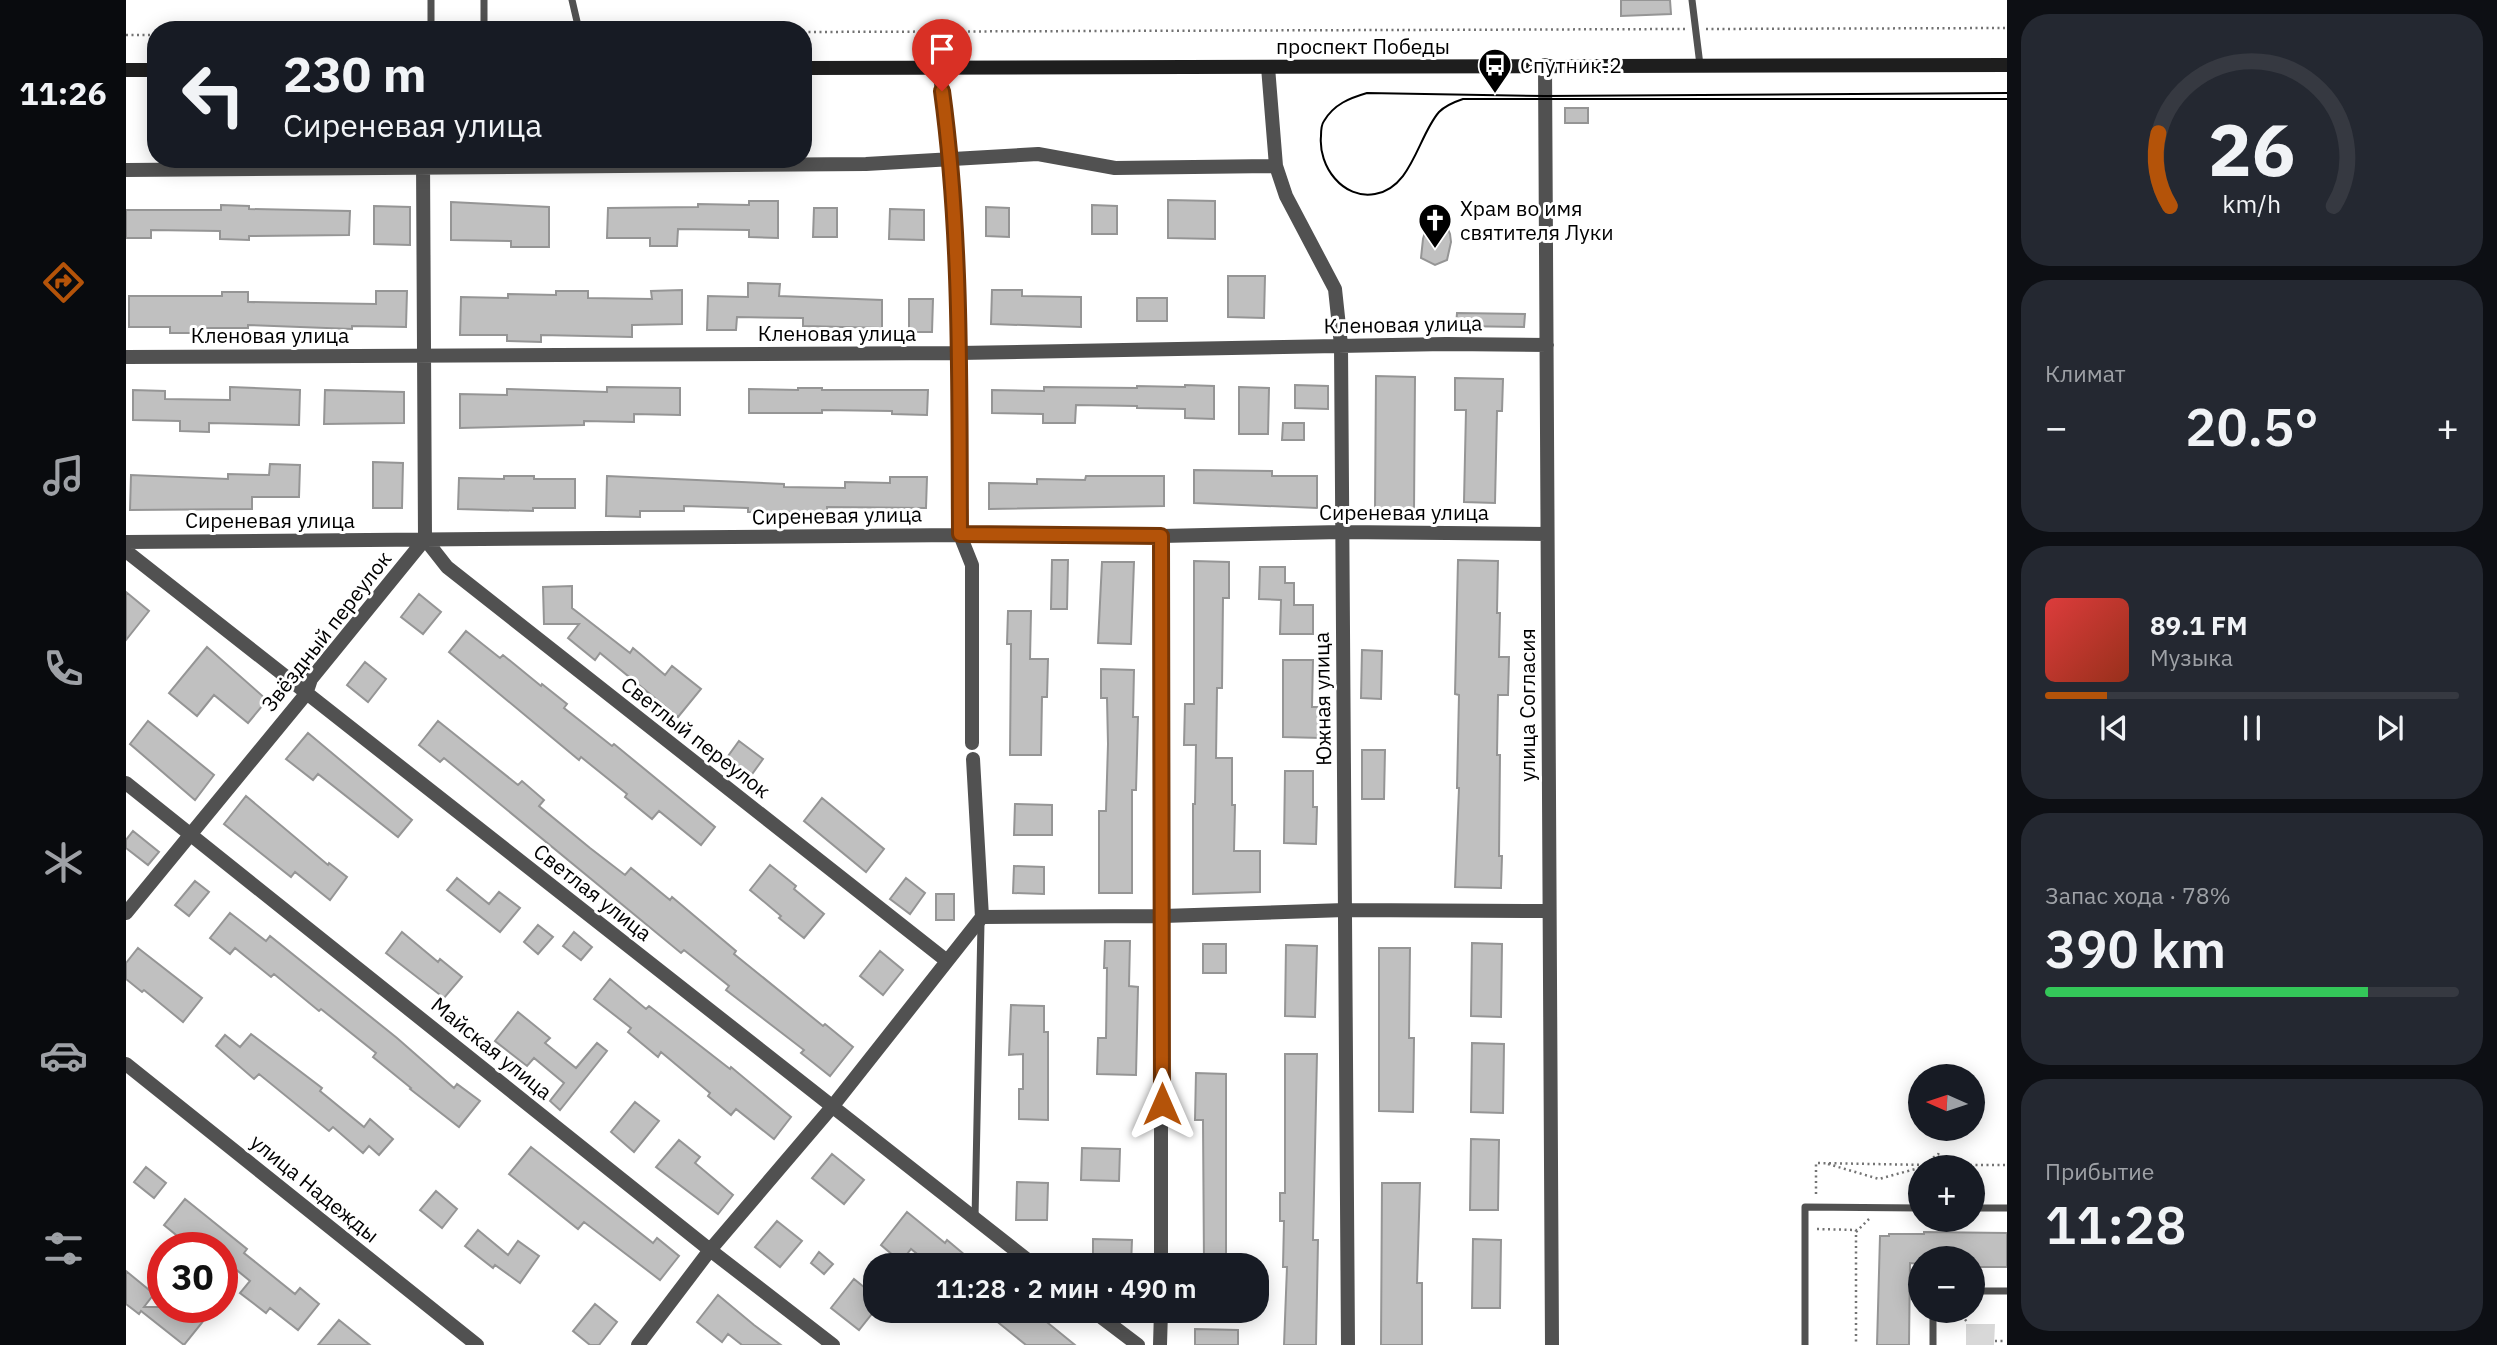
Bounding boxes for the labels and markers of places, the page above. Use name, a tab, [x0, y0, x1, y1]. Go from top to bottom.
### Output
pin	[912, 19, 972, 91]
bus stop icon: Спутник-2	[1476, 46, 1514, 95]
place label: Спутник-2	[1520, 51, 1622, 79]
place label: Храм во имя святителя Луки	[1460, 194, 1614, 246]
church icon: Храм во имя святителя Луки	[1416, 201, 1454, 250]

